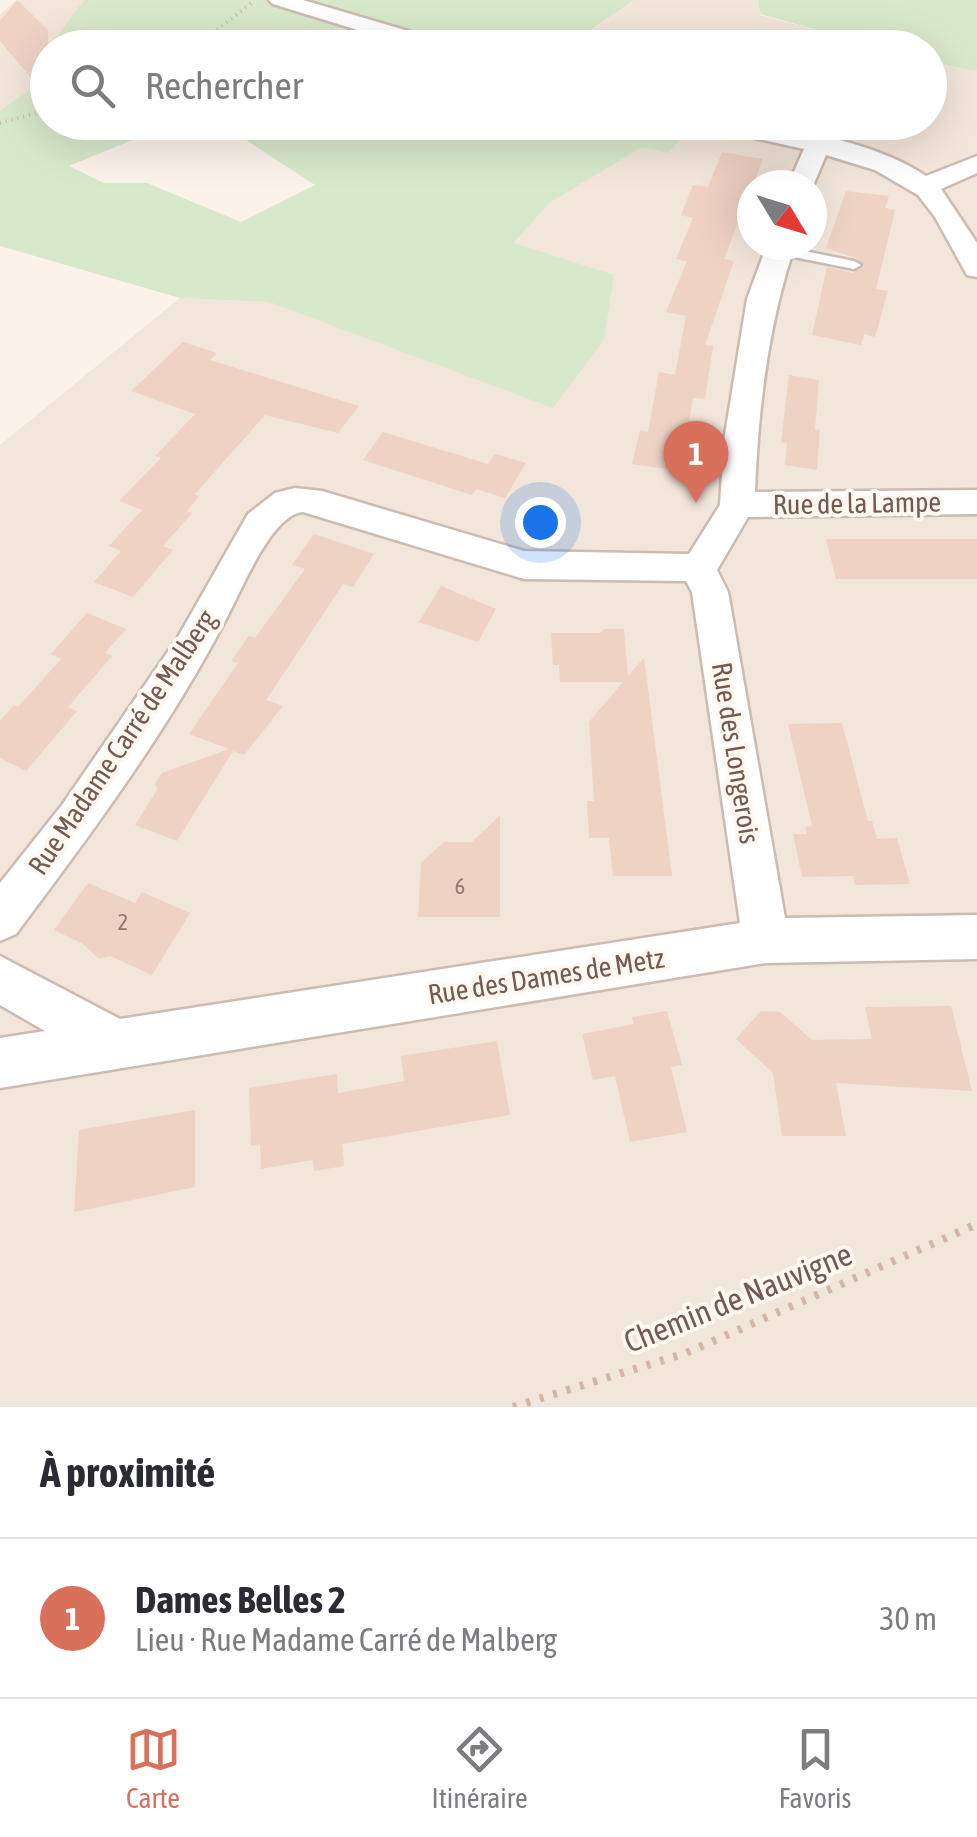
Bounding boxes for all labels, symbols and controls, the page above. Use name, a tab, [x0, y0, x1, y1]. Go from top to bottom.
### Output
search box	[30, 30, 947, 140]
icon: search	[65, 58, 120, 113]
text: Rechercher	[145, 64, 303, 107]
north arrow	[737, 170, 827, 260]
pin: 1	[664, 420, 728, 503]
street label: Rue de la Lampe	[773, 486, 941, 520]
your location	[515, 497, 566, 548]
street label: Rue Madame Carré de Malberg	[21, 604, 223, 880]
street label: Rue des Longerois	[706, 660, 766, 846]
house number: 6	[455, 873, 465, 899]
house number: 2	[118, 909, 128, 935]
street label: Rue des Dames de Metz	[426, 942, 666, 1010]
street label: Chemin de Nauvigne	[619, 1235, 857, 1360]
text: À proximité	[40, 1448, 215, 1496]
text: Dames Belles 2	[135, 1578, 346, 1621]
text: 1	[65, 1600, 80, 1637]
text: 30 m	[879, 1600, 937, 1637]
text: Lieu · Rue Madame Carré de Malberg	[135, 1621, 557, 1658]
tab: Carte	[126, 1722, 181, 1814]
tab: Itinéraire	[432, 1722, 528, 1814]
tab: Favoris	[779, 1722, 851, 1814]

